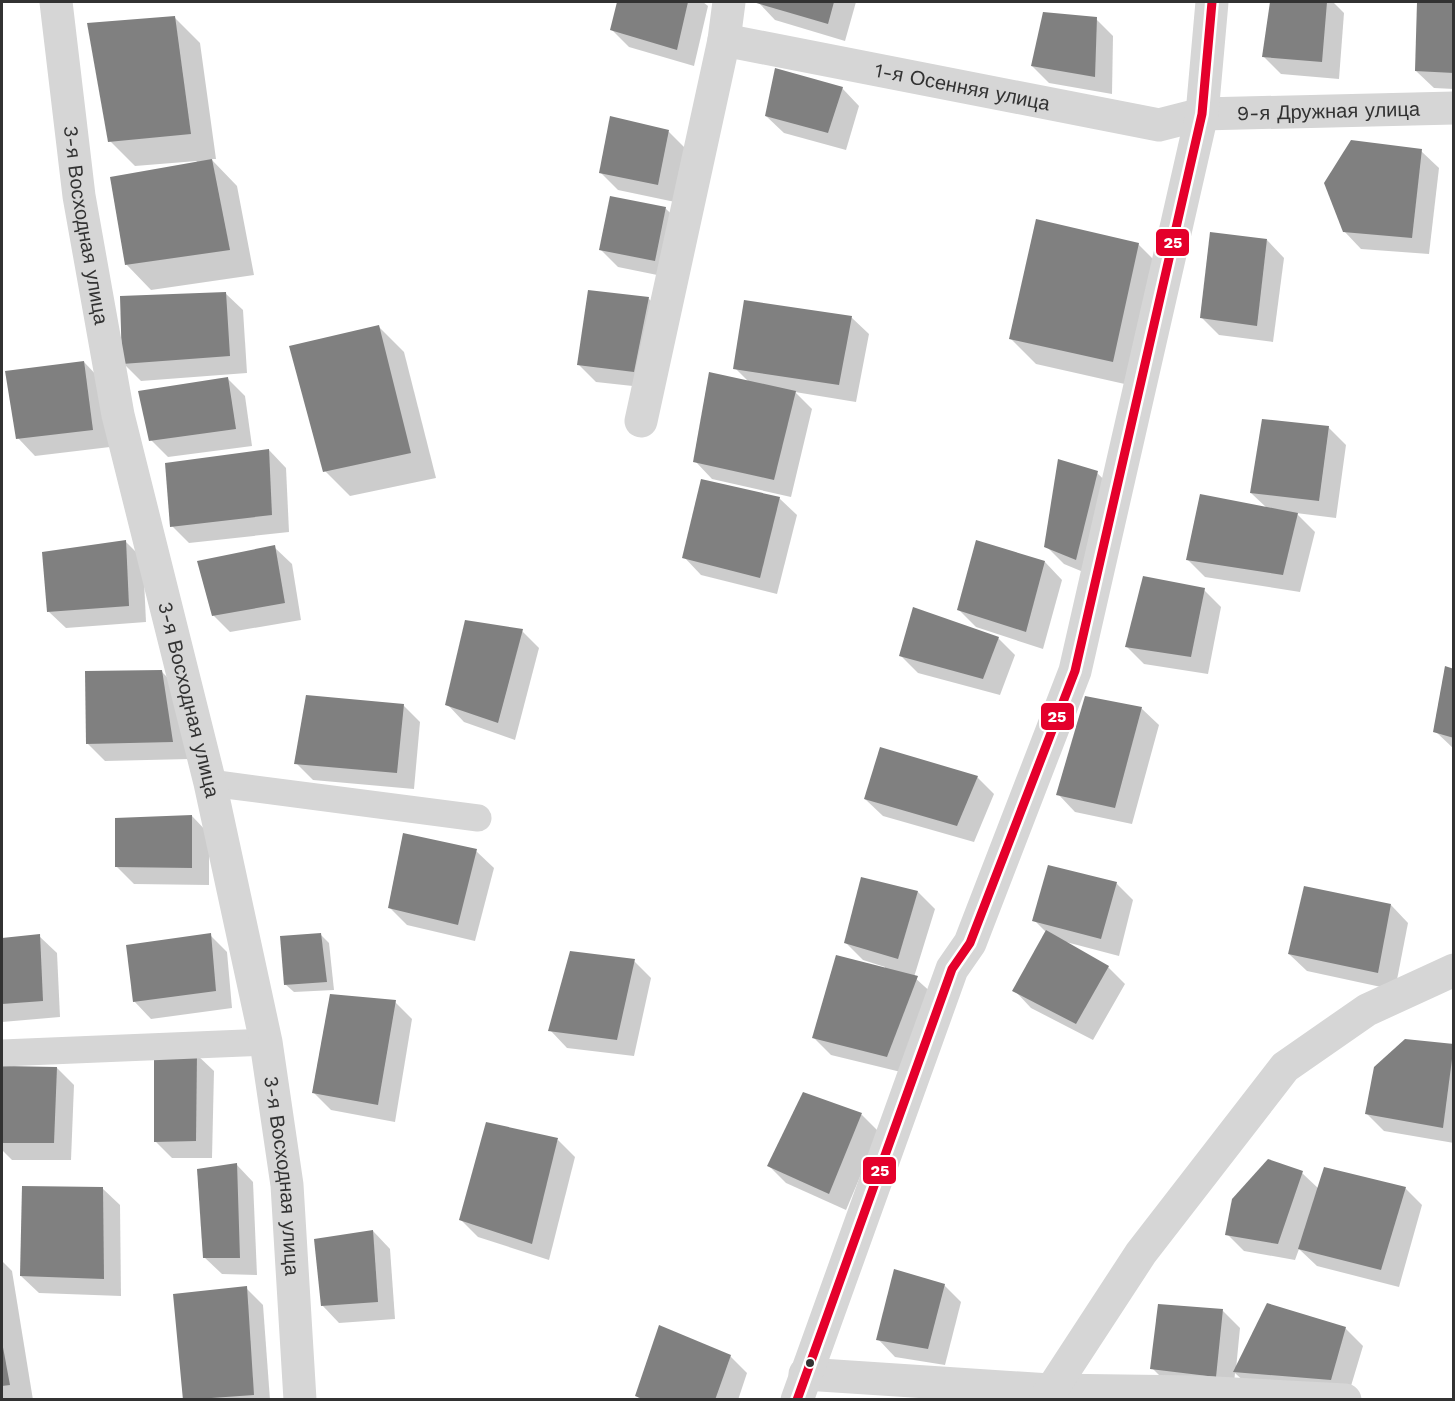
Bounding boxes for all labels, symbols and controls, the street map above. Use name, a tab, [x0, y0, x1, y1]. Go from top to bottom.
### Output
street label: 1-я Осенняя улица	[873, 58, 1053, 116]
street label: 9-я Дружная улица	[1237, 97, 1421, 125]
street label: 3-я Восходная улица	[59, 124, 114, 327]
line badge: 25	[1155, 228, 1190, 257]
text: 25	[1164, 233, 1182, 252]
street label: 3-я Восходная улица	[153, 599, 225, 800]
line badge: 25	[1040, 702, 1075, 731]
text: 25	[1048, 707, 1066, 726]
street label: 3-я Восходная улица	[259, 1074, 305, 1277]
line badge: 25	[862, 1156, 897, 1185]
text: 25	[871, 1161, 889, 1180]
unlabelled marker	[804, 1357, 816, 1369]

